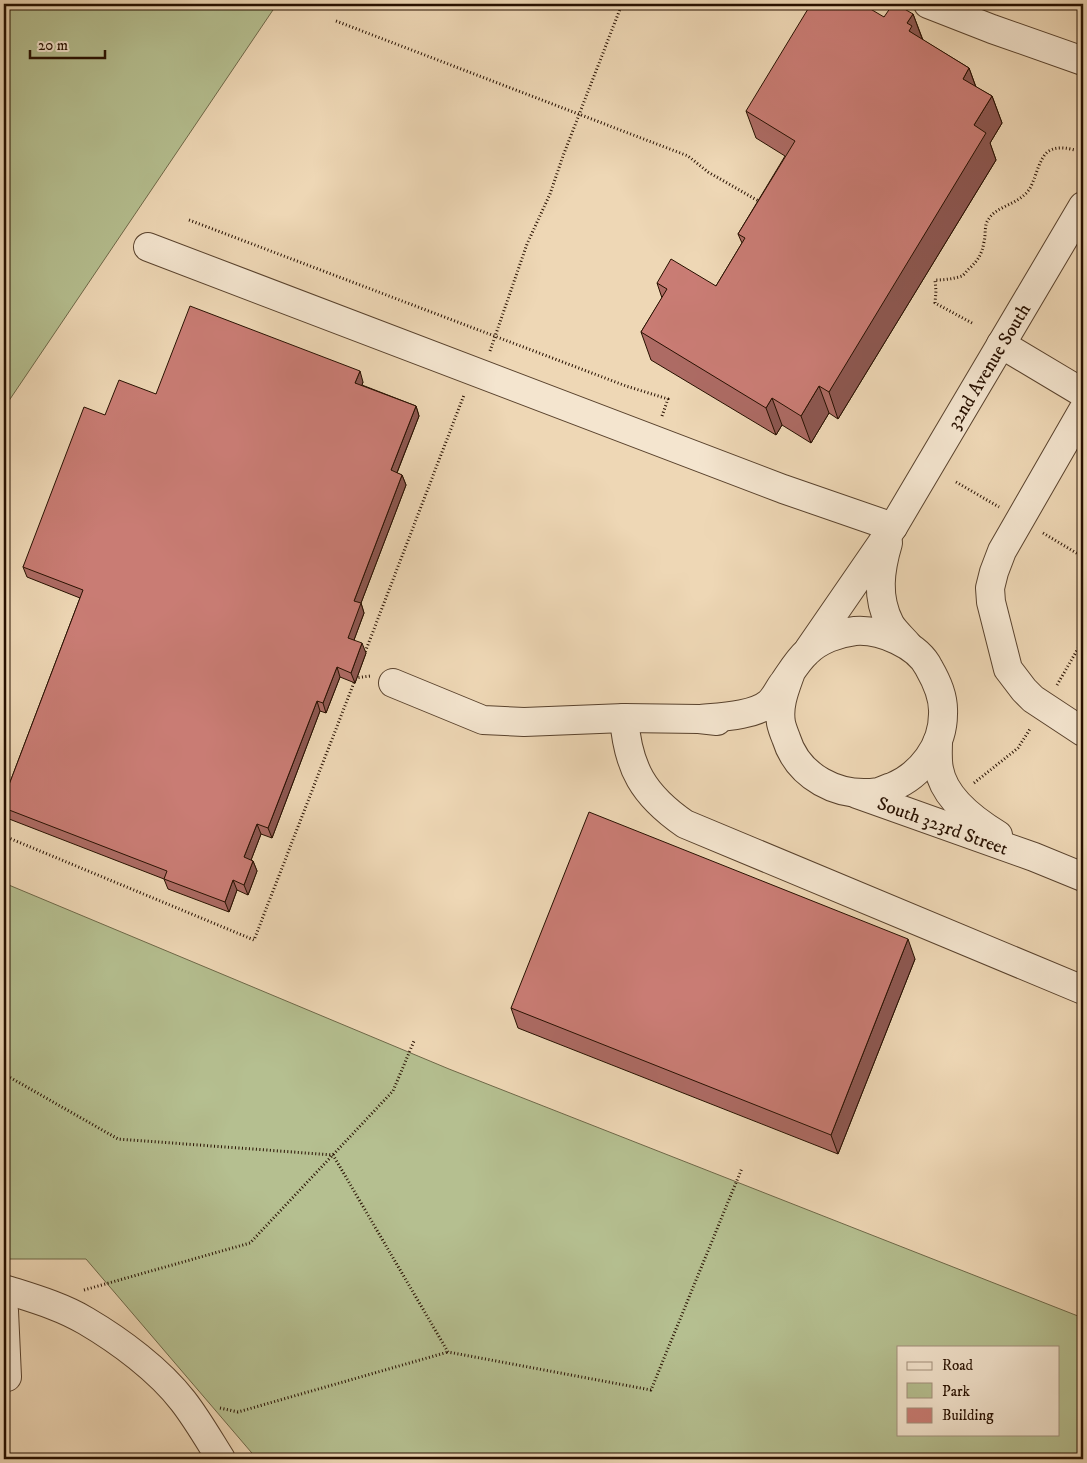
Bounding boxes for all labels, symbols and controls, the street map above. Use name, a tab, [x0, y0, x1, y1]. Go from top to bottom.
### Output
scale bar	[30, 28, 105, 60]
text: 20 m	[38, 36, 68, 55]
street label: 32nd Avenue South	[943, 299, 1036, 434]
street label: South 323rd Street	[874, 792, 1011, 861]
legend	[897, 1346, 1060, 1436]
text: Road	[942, 1356, 974, 1375]
text: Park	[942, 1382, 971, 1401]
text: Building	[942, 1406, 994, 1425]

